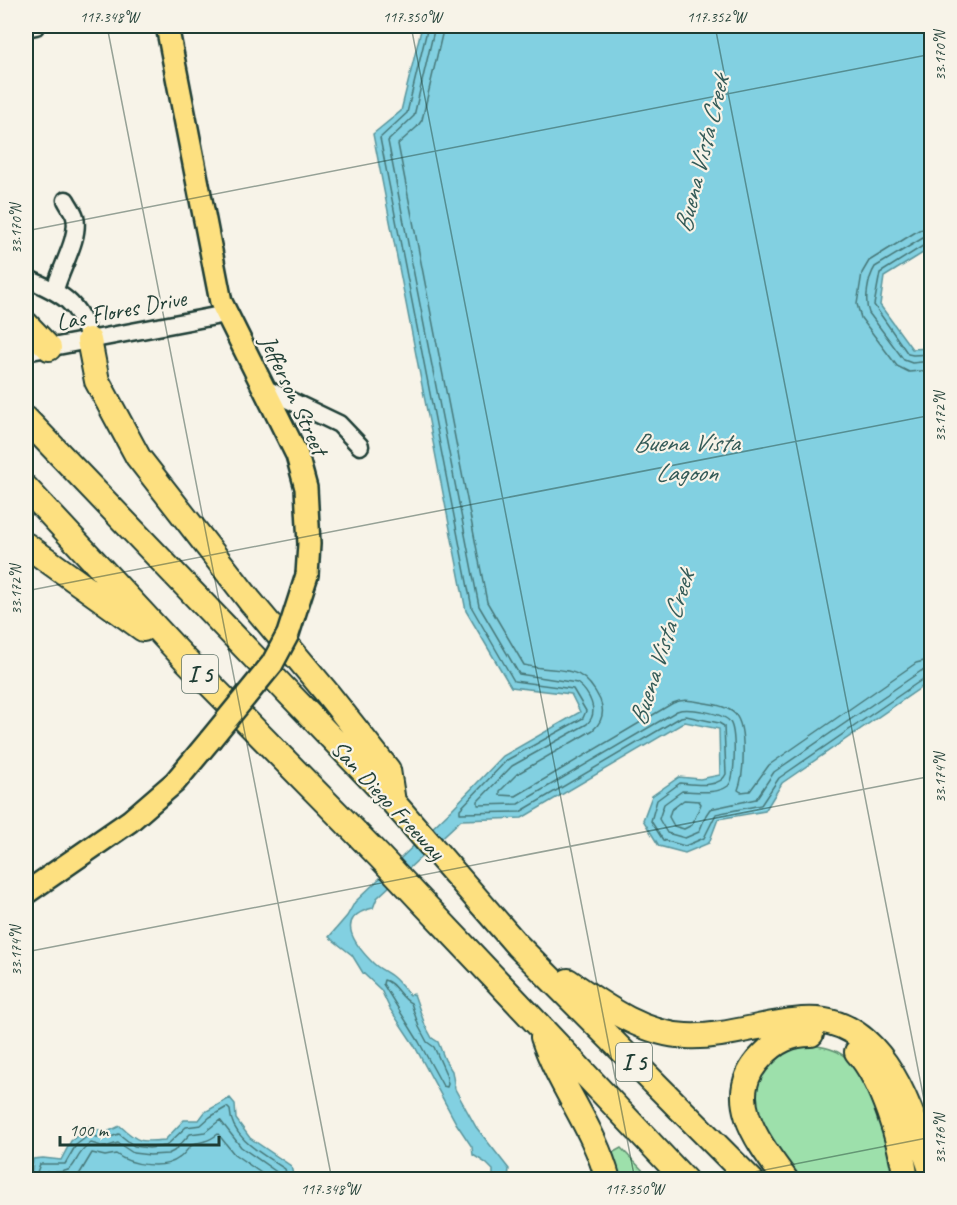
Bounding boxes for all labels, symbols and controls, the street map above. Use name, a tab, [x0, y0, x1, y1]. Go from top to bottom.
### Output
text: 117.348°W	[80, 8, 141, 27]
text: 117.350°W	[383, 8, 444, 27]
text: 117.352°W	[687, 8, 748, 27]
text: 33.170°N	[931, 28, 950, 81]
water label: Buena Vista Creek	[666, 68, 738, 236]
text: 33.170°N	[7, 201, 26, 254]
street label: Las Flores Drive	[54, 282, 191, 337]
street label: Jefferson Street	[253, 329, 336, 463]
text: 33.172°N	[931, 389, 950, 442]
water label: Buena Vista Lagoon	[633, 426, 741, 489]
text: 33.172°N	[7, 562, 26, 615]
water label: Buena Vista Creek	[621, 563, 703, 729]
road number: I 5	[182, 655, 218, 693]
street label: San Diego Freeway	[325, 734, 453, 868]
text: 33.174°N	[931, 750, 950, 803]
text: 33.174°N	[7, 923, 26, 976]
road number: I 5	[616, 1043, 652, 1081]
scale bar	[60, 1109, 219, 1147]
text: 33.176°N	[931, 1111, 950, 1164]
text: 100 m	[69, 1119, 110, 1141]
text: 117.348°W	[301, 1180, 362, 1199]
text: 117.350°W	[605, 1180, 666, 1199]

